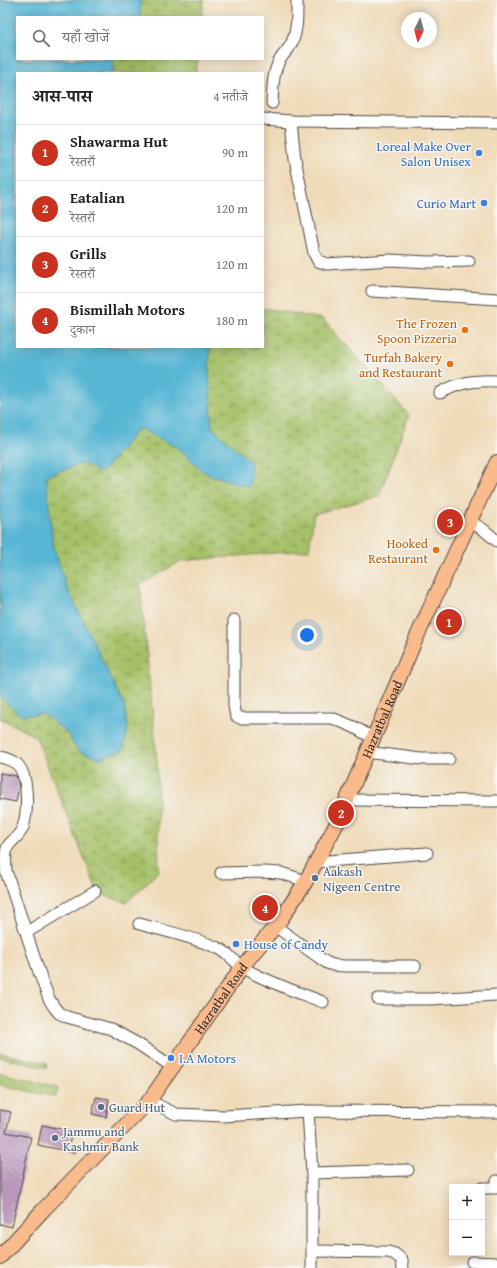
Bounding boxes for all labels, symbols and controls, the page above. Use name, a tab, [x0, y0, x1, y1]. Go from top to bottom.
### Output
north arrow	[401, 12, 437, 48]
search box	[16, 16, 264, 60]
text: यहाँ खोजें	[62, 26, 109, 47]
icon: search	[30, 27, 52, 49]
text: आस-पास	[32, 83, 92, 108]
text: 4 नतीजे	[213, 87, 248, 106]
text: Shawarma Hut	[70, 131, 168, 152]
place label: Loreal Make Over Salon Unisex	[376, 137, 472, 171]
text: 1	[42, 143, 48, 162]
text: 90 m	[222, 143, 248, 162]
marker: Loreal Make Over Salon Unisex	[474, 148, 484, 158]
text: रेस्तराँ	[70, 152, 95, 171]
text: Eatalian	[70, 187, 125, 208]
place label: Curio Mart	[417, 194, 476, 213]
marker: Curio Mart	[479, 198, 489, 208]
text: 2	[42, 199, 48, 218]
text: 120 m	[216, 199, 248, 218]
text: रेस्तराँ	[70, 208, 95, 227]
text: Grills	[70, 243, 106, 264]
text: 3	[42, 255, 48, 274]
text: 120 m	[216, 255, 248, 274]
text: रेस्तराँ	[70, 264, 95, 283]
text: Bismillah Motors	[70, 299, 185, 320]
text: 4	[42, 311, 48, 330]
text: 180 m	[216, 311, 248, 330]
place label: The Frozen Spoon Pizzeria	[377, 314, 458, 348]
text: दुकान	[70, 320, 95, 339]
marker: The Frozen Spoon Pizzeria	[460, 325, 470, 335]
place label: Turfah Bakery and Restaurant	[359, 348, 443, 382]
marker: Turfah Bakery and Restaurant	[445, 359, 455, 369]
pin: 3	[437, 507, 463, 537]
place label: Hooked Restaurant	[368, 534, 428, 568]
marker: Hooked Restaurant	[431, 545, 441, 555]
pin: 1	[436, 607, 462, 637]
your location	[297, 625, 317, 645]
street label: Hazratbal Road	[356, 677, 407, 761]
pin: 2	[328, 798, 354, 828]
place label: Aakash Nigeen Centre	[323, 862, 400, 896]
marker: Aakash Nigeen Centre	[310, 873, 320, 883]
pin: 4	[252, 893, 278, 923]
place label: House of Candy	[244, 935, 329, 954]
marker: House of Candy	[231, 939, 241, 949]
street label: Hazratbal Road	[189, 958, 252, 1038]
place label: I.A Motors	[179, 1049, 236, 1068]
marker: I.A Motors	[166, 1053, 176, 1063]
place label: Guard Hut	[109, 1098, 166, 1117]
marker: Guard Hut	[96, 1102, 106, 1112]
place label: Jammu and Kashmir Bank	[61, 1122, 140, 1156]
marker: Jammu and Kashmir Bank	[50, 1133, 60, 1143]
map controls	[449, 1184, 485, 1256]
button: +	[449, 1184, 485, 1220]
button: −	[449, 1220, 485, 1256]

